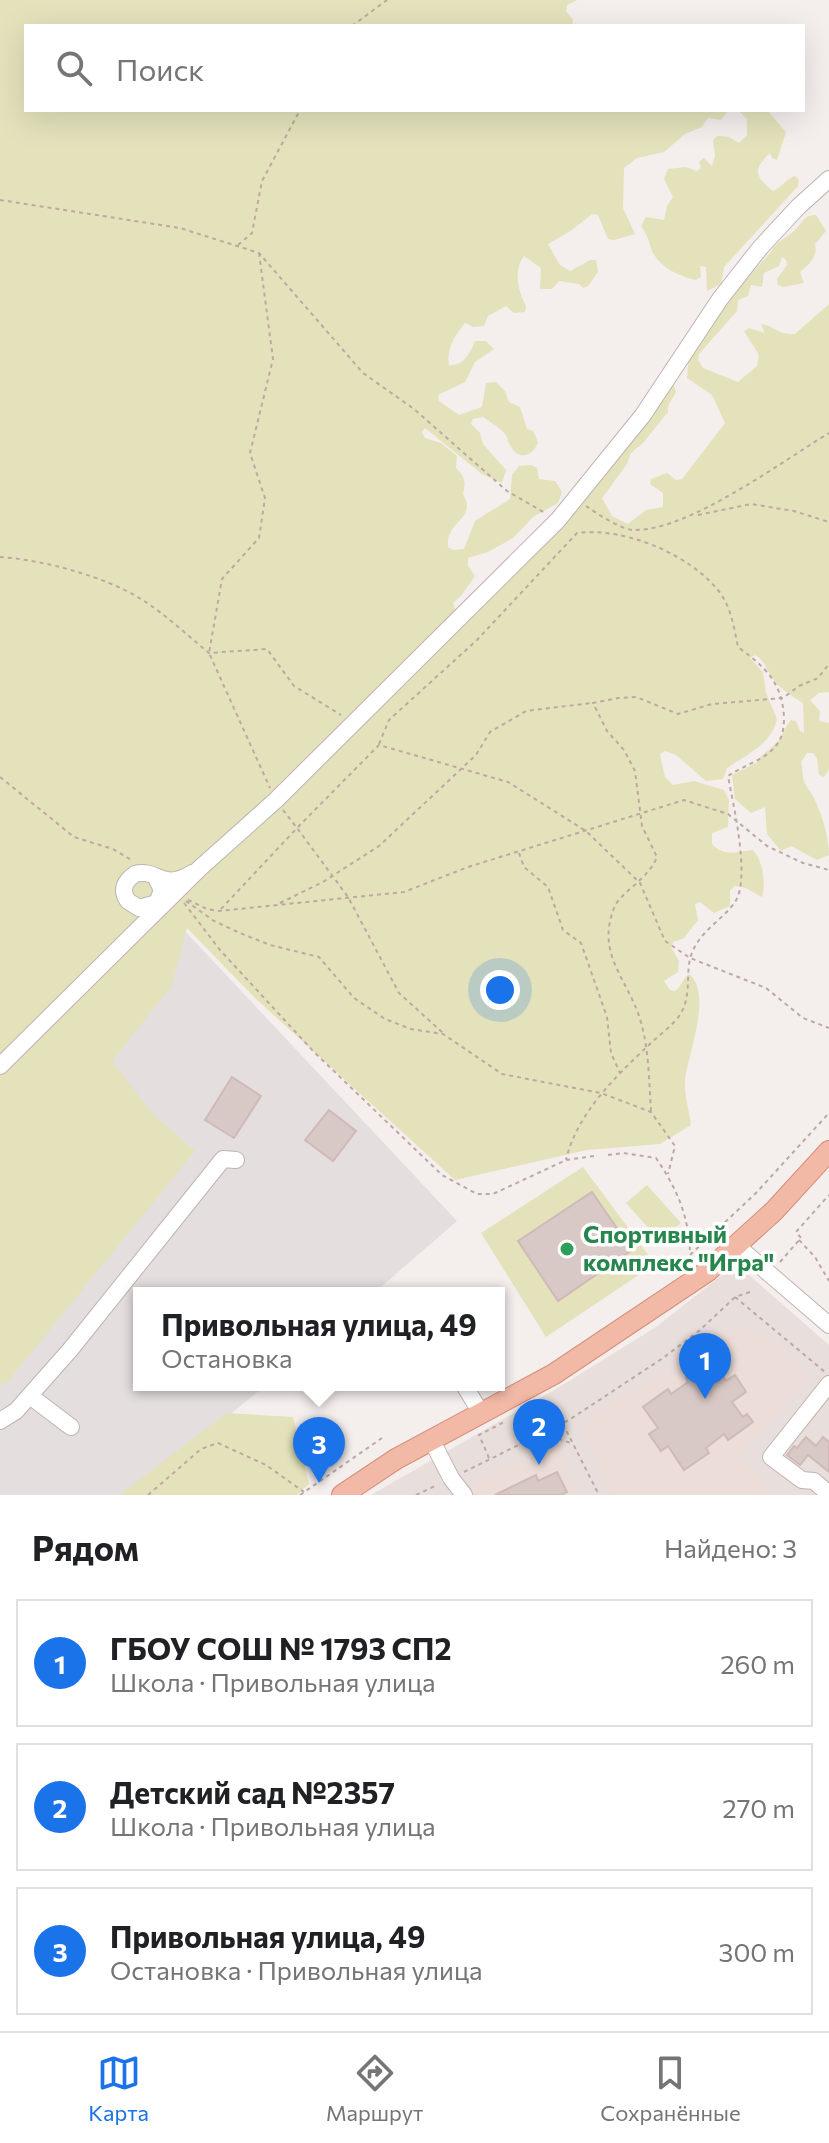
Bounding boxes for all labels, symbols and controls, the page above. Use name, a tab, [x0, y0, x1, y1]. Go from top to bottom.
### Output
search box	[24, 24, 805, 112]
icon: search	[52, 46, 96, 90]
text: Поиск	[116, 50, 204, 87]
your location	[480, 970, 520, 1010]
place label: Спортивный комплекс "Игра"	[583, 1219, 774, 1276]
marker: Спортивный комплекс "Игра"	[558, 1240, 576, 1258]
popup	[133, 1287, 505, 1391]
text: Привольная улица, 49	[161, 1305, 477, 1342]
pin: 1	[679, 1333, 731, 1399]
text: Остановка	[161, 1342, 293, 1373]
pin: 2	[513, 1399, 565, 1465]
pin: 3	[293, 1417, 345, 1483]
text: Рядом	[32, 1526, 139, 1568]
text: Найдено: 3	[664, 1532, 797, 1563]
text: ГБОУ СОШ № 1793 СП2	[110, 1629, 452, 1666]
text: 1	[54, 1648, 66, 1679]
text: 260 m	[720, 1648, 795, 1679]
text: Школа · Привольная улица	[110, 1666, 436, 1697]
text: Детский сад №2357	[110, 1773, 395, 1810]
text: 2	[53, 1792, 67, 1823]
text: 270 m	[722, 1792, 795, 1823]
text: Школа · Привольная улица	[110, 1810, 436, 1841]
text: Привольная улица, 49	[110, 1917, 426, 1954]
text: 3	[52, 1936, 68, 1967]
text: 300 m	[719, 1936, 795, 1967]
text: Остановка · Привольная улица	[110, 1954, 483, 1985]
tab: Карта	[88, 2051, 149, 2126]
tab: Маршрут	[326, 2051, 423, 2126]
tab: Сохранённые	[600, 2051, 741, 2126]

